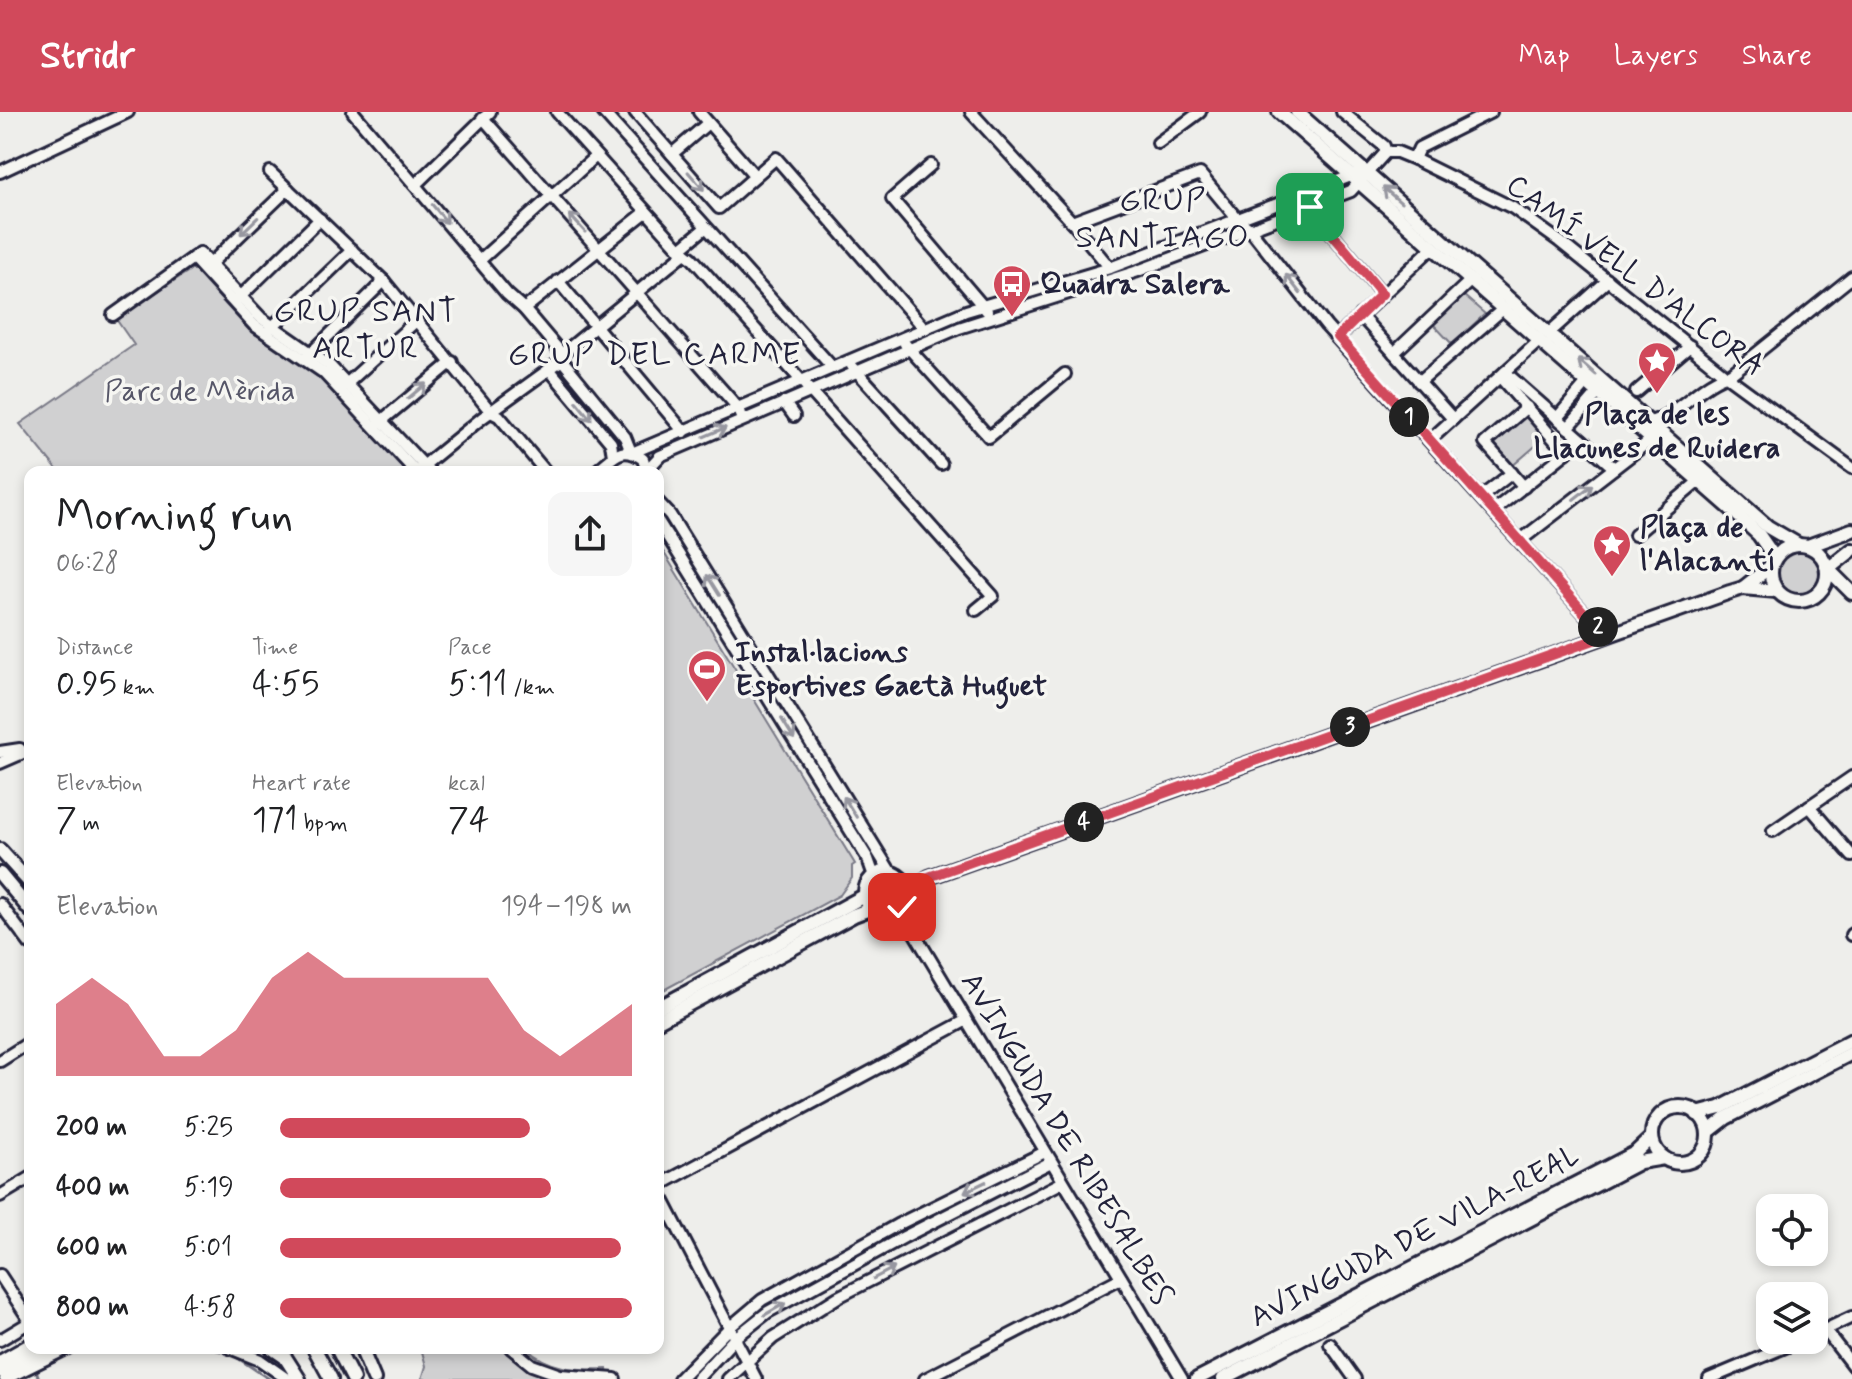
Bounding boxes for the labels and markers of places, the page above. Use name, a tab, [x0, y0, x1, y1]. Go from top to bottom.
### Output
pin	[1276, 173, 1344, 241]
bus stop icon: Quadra Salera	[991, 263, 1033, 318]
place label: Quadra Salera	[1040, 265, 1231, 304]
place icon: Plaça de les Llacunes de Ruidera	[1636, 340, 1678, 395]
place label: Plaça de les Llacunes de Ruidera	[1534, 395, 1780, 468]
pin: 1	[1389, 397, 1429, 437]
place label: Plaça de l'Alacantí	[1640, 508, 1776, 581]
place icon: Plaça de l'Alacantí	[1591, 523, 1633, 578]
pin: 2	[1578, 607, 1618, 647]
place label: Instal·lacions Esportives Gaetà Huguet	[735, 633, 1047, 710]
sports icon: Instal·lacions Esportives Gaetà Huguet	[686, 648, 728, 703]
pin: 3	[1330, 707, 1370, 747]
pin: 4	[1064, 802, 1104, 842]
pin	[868, 873, 936, 941]

